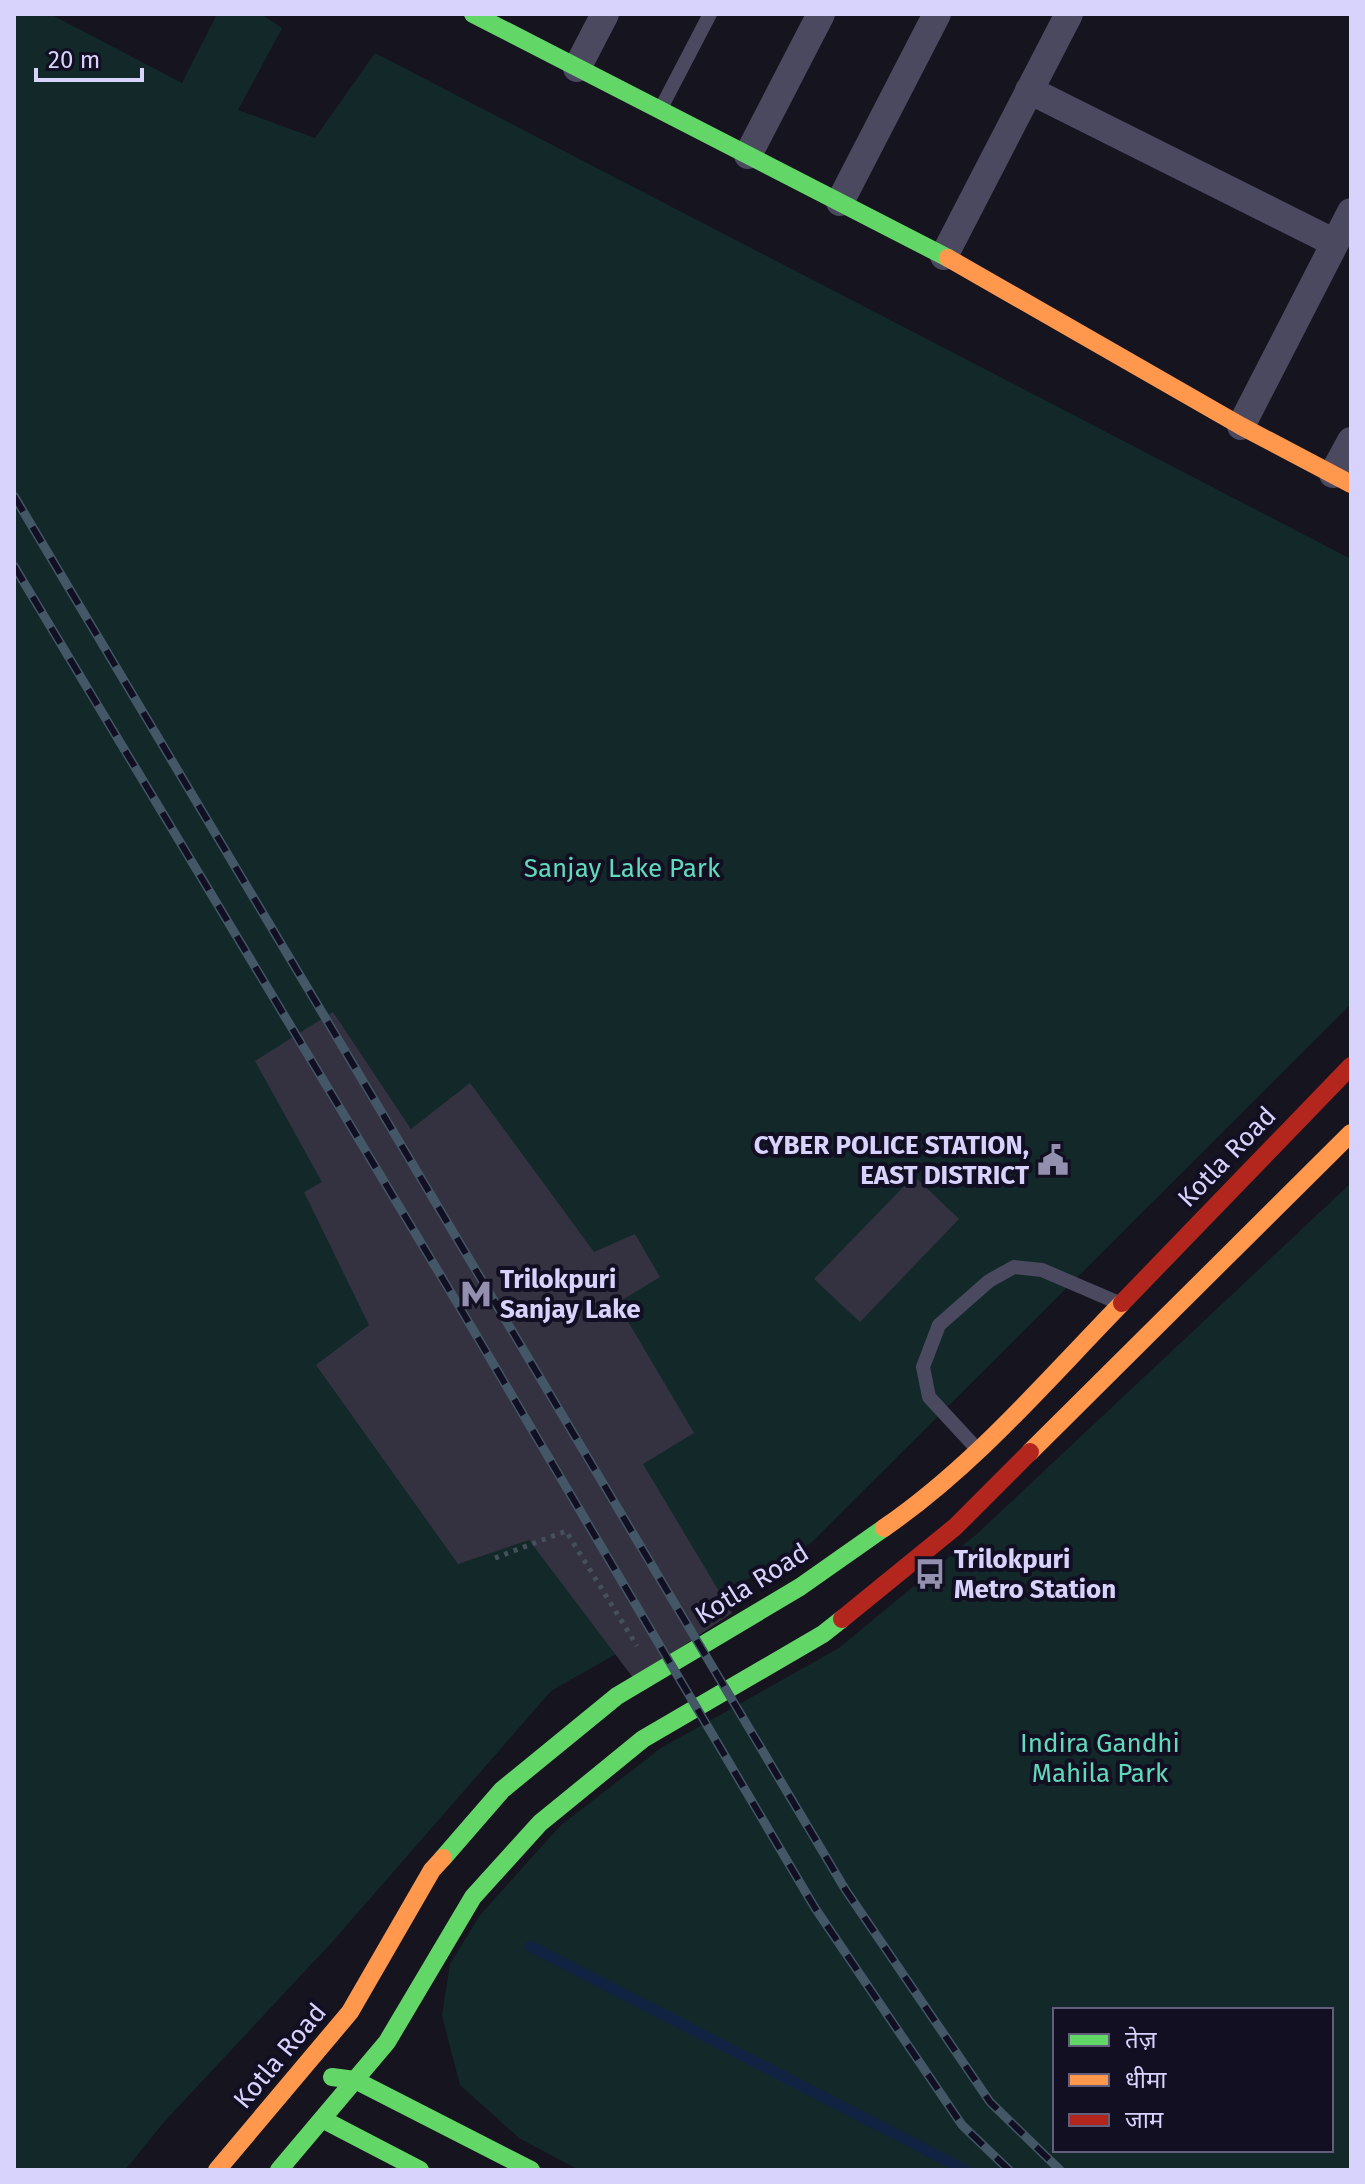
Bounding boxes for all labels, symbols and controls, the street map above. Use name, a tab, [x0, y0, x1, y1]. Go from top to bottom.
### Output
scale bar	[36, 32, 142, 82]
text: 20 m	[48, 46, 100, 74]
park label: Sanjay Lake Park	[524, 853, 721, 884]
street label: Kotla Road	[1171, 1100, 1283, 1214]
place label: CYBER POLICE STATION, EAST DISTRICT	[754, 1130, 1030, 1191]
public building icon: CYBER POLICE STATION, EAST DISTRICT	[1036, 1143, 1070, 1177]
place label: Trilokpuri Sanjay Lake	[500, 1264, 641, 1325]
metro station icon: Trilokpuri Sanjay Lake	[459, 1277, 493, 1311]
street label: Kotla Road	[690, 1537, 814, 1631]
place label: Trilokpuri Metro Station	[954, 1544, 1116, 1605]
bus stop icon: Trilokpuri Metro Station	[913, 1557, 947, 1591]
park label: Indira Gandhi Mahila Park	[1020, 1728, 1180, 1789]
street label: Kotla Road	[227, 1997, 333, 2115]
legend	[1053, 2008, 1333, 2152]
text: तेज़	[1125, 2026, 1158, 2054]
text: धीमा	[1125, 2066, 1167, 2094]
text: जाम	[1125, 2106, 1164, 2134]

